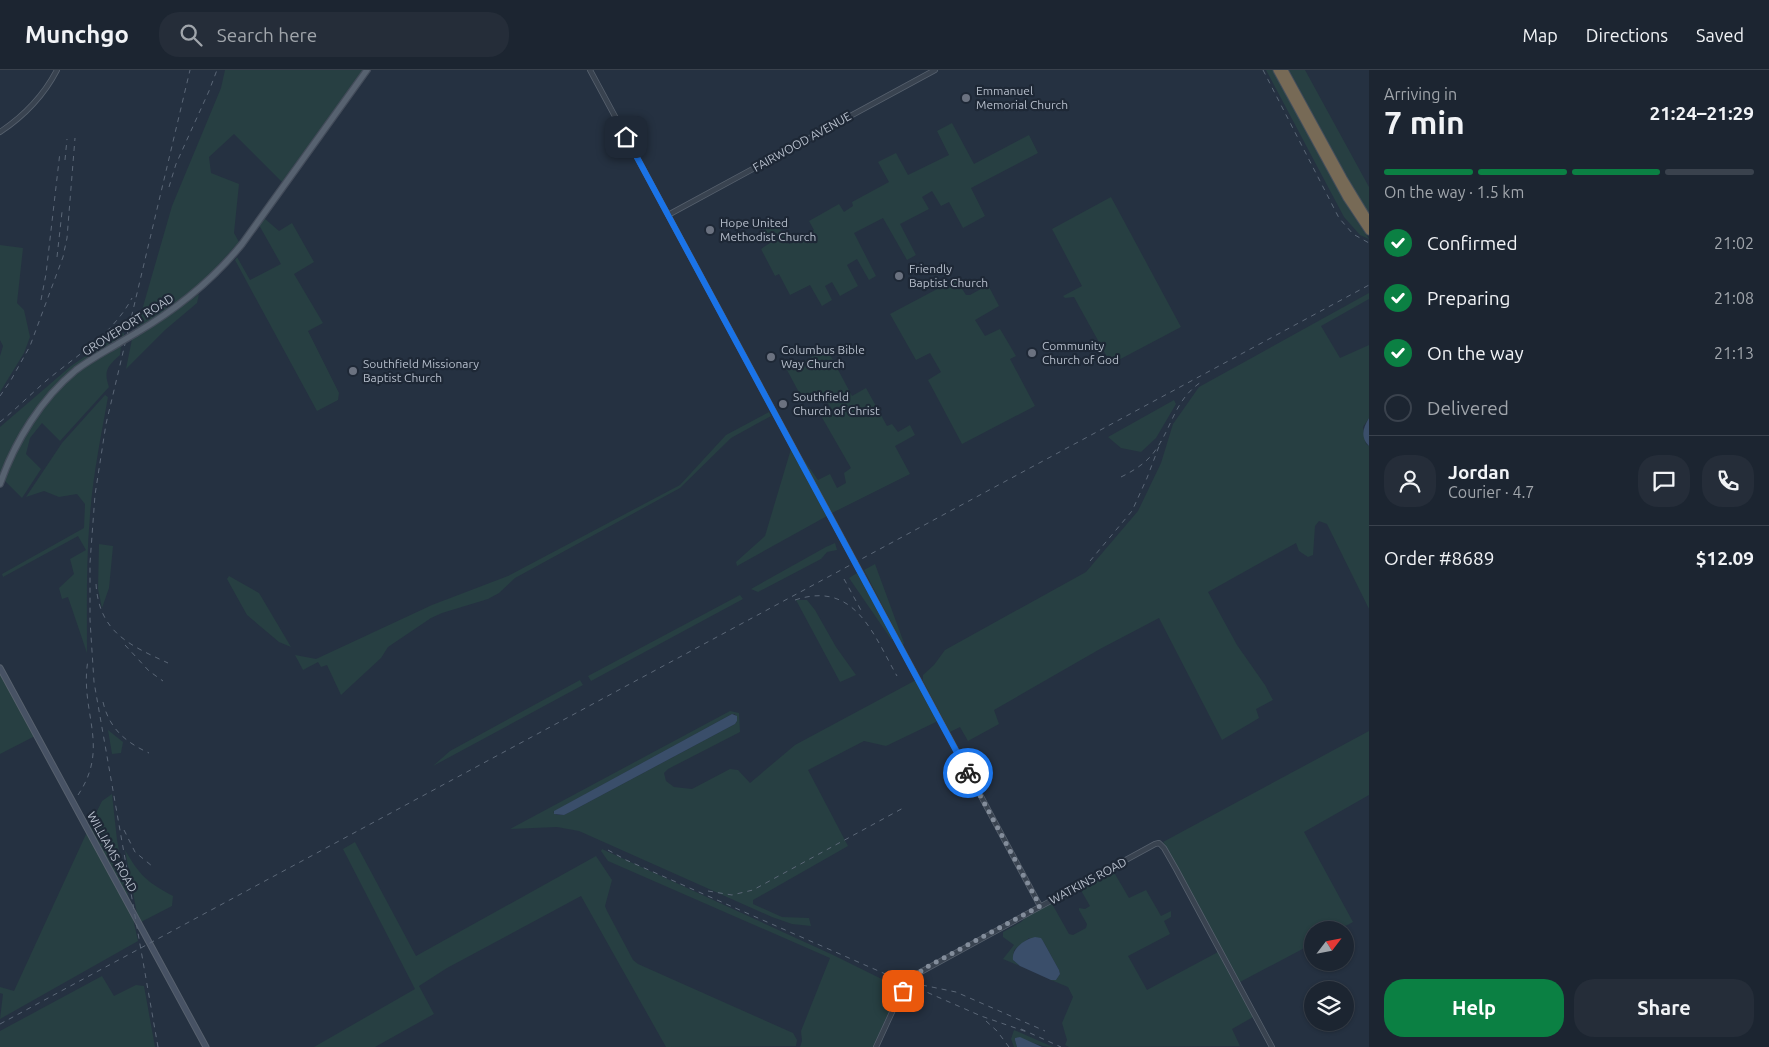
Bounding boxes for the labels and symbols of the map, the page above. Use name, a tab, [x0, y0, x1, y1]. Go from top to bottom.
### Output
place label: Emmanuel Memorial Church	[976, 84, 1068, 111]
marker: Emmanuel Memorial Church	[960, 92, 972, 104]
street label: FAIRWOOD AVENUE	[750, 109, 853, 174]
pin	[605, 116, 647, 158]
place label: Hope United Methodist Church	[720, 216, 816, 243]
marker: Hope United Methodist Church	[704, 224, 716, 236]
place label: Friendly Baptist Church	[909, 262, 988, 289]
marker: Friendly Baptist Church	[893, 270, 905, 282]
street label: GROVEPORT ROAD	[80, 291, 176, 358]
place label: Community Church of God	[1042, 339, 1119, 366]
place label: Columbus Bible Way Church	[781, 343, 865, 370]
marker: Community Church of God	[1026, 347, 1038, 359]
marker: Columbus Bible Way Church	[765, 351, 777, 363]
place label: Southfield Missionary Baptist Church	[363, 357, 479, 384]
marker: Southfield Missionary Baptist Church	[347, 365, 359, 377]
place label: Southfield Church of Christ	[793, 390, 880, 417]
marker: Southfield Church of Christ	[777, 398, 789, 410]
courier	[943, 748, 993, 798]
street label: WILLIAMS ROAD	[85, 809, 140, 894]
street label: WATKINS ROAD	[1047, 855, 1129, 906]
north arrow	[1304, 921, 1354, 971]
pin	[882, 970, 924, 1012]

